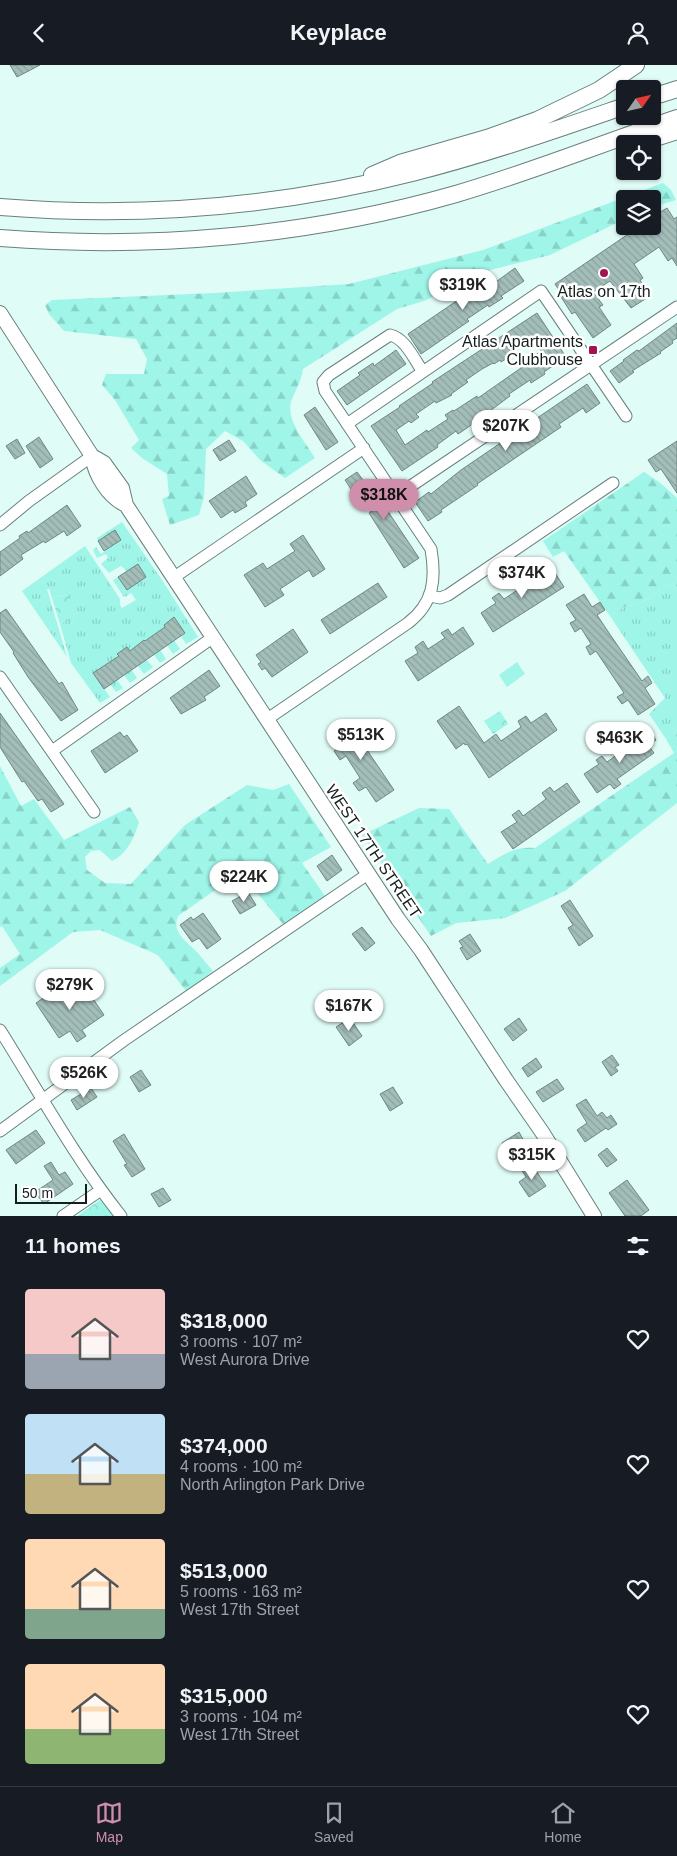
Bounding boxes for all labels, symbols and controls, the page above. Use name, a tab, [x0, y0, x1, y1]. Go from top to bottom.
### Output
icon: back	[25, 19, 53, 47]
icon: person	[624, 19, 652, 47]
text: Keyplace	[290, 20, 387, 45]
north arrow	[616, 80, 661, 125]
map controls	[616, 80, 661, 235]
button: locate	[616, 135, 661, 180]
button: layers	[616, 190, 661, 235]
marker: Atlas on 17th	[598, 267, 610, 279]
pin: $319K	[428, 269, 498, 311]
text: $319K	[439, 276, 487, 293]
place label: Atlas on 17th	[557, 283, 651, 300]
place label: Atlas Apartments Clubhouse	[462, 333, 583, 368]
marker: Atlas Apartments Clubhouse	[587, 344, 599, 356]
pin: $207K	[471, 409, 541, 452]
text: $207K	[482, 417, 530, 434]
pin: $318K	[349, 479, 419, 521]
text: $318K	[360, 486, 408, 503]
pin: $374K	[487, 557, 557, 599]
text: $374K	[498, 564, 546, 581]
pin: $513K	[326, 719, 396, 761]
pin: $463K	[585, 721, 655, 764]
text: $513K	[337, 726, 385, 743]
text: $463K	[596, 729, 644, 746]
street label: WEST 17TH STREET	[323, 781, 425, 921]
pin: $224K	[209, 861, 279, 903]
text: $224K	[220, 868, 268, 885]
pin: $279K	[35, 969, 105, 1011]
text: $279K	[46, 976, 94, 993]
pin: $167K	[314, 989, 384, 1032]
text: $167K	[325, 997, 373, 1014]
pin: $526K	[49, 1057, 119, 1099]
text: $526K	[60, 1064, 108, 1081]
pin: $315K	[497, 1139, 567, 1181]
text: $315K	[508, 1146, 556, 1163]
scale bar	[15, 1181, 88, 1204]
text: 50 m	[22, 1185, 53, 1201]
icon: filters	[624, 1232, 652, 1260]
text: 11 homes	[25, 1234, 121, 1257]
icon: home	[65, 1309, 125, 1369]
text: $318,000	[180, 1309, 268, 1332]
icon: heart	[624, 1325, 652, 1353]
text: 3 rooms · 107 m²	[180, 1333, 302, 1350]
text: West Aurora Drive	[180, 1351, 310, 1368]
icon: home	[65, 1434, 125, 1494]
text: $374,000	[180, 1434, 268, 1457]
icon: heart	[624, 1450, 652, 1478]
text: 4 rooms · 100 m²	[180, 1458, 302, 1475]
text: North Arlington Park Drive	[180, 1476, 365, 1493]
icon: home	[65, 1559, 125, 1619]
text: $513,000	[180, 1559, 268, 1582]
icon: heart	[624, 1575, 652, 1603]
text: 5 rooms · 163 m²	[180, 1583, 302, 1600]
text: West 17th Street	[180, 1601, 299, 1618]
icon: home	[65, 1684, 125, 1744]
text: $315,000	[180, 1684, 268, 1707]
icon: heart	[624, 1700, 652, 1728]
text: 3 rooms · 104 m²	[180, 1708, 302, 1725]
text: West 17th Street	[180, 1726, 299, 1743]
tab: Map	[95, 1799, 123, 1845]
tab: Saved	[314, 1799, 354, 1845]
tab: Home	[544, 1799, 582, 1845]

